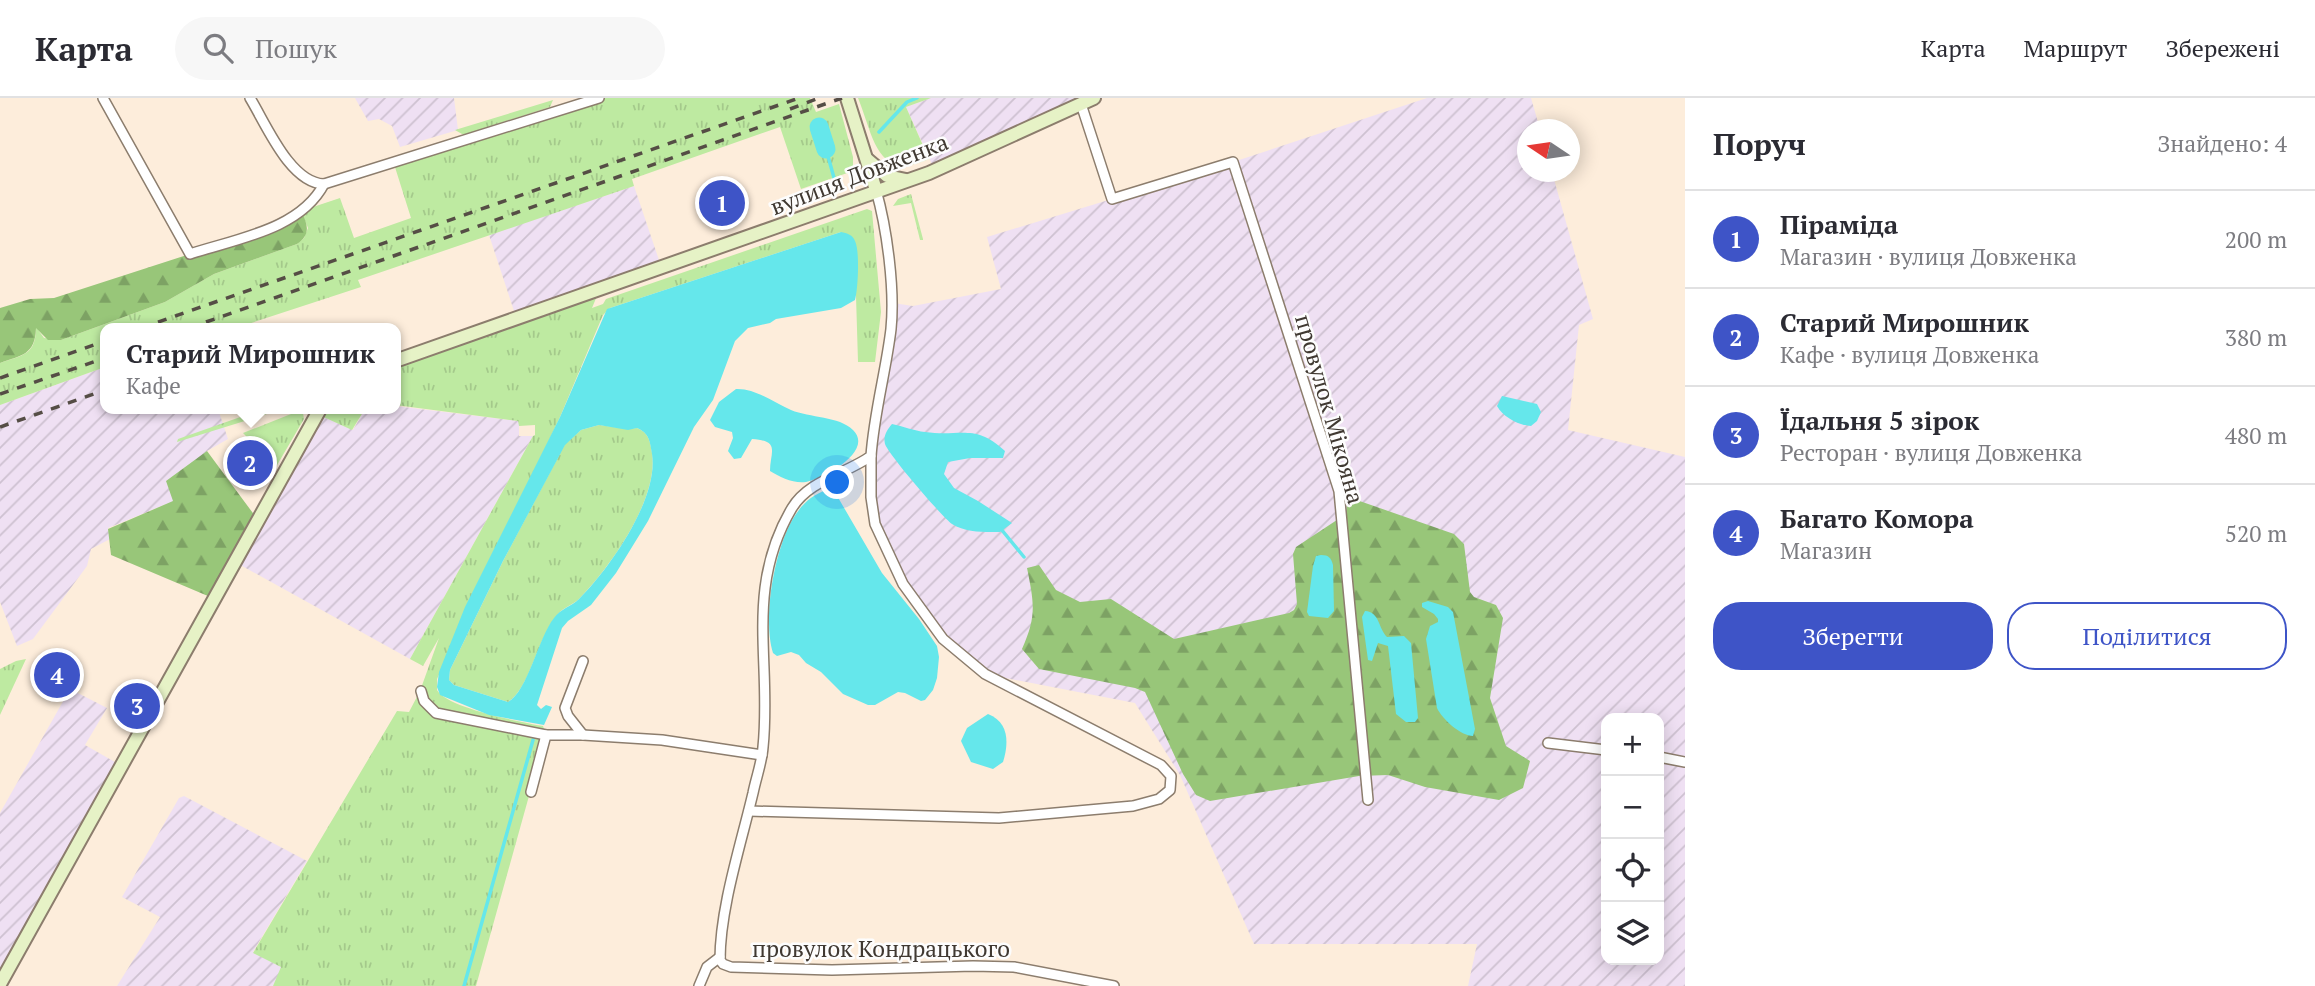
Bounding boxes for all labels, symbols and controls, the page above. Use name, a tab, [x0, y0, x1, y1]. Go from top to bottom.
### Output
search box	[175, 17, 665, 80]
text: Карта	[35, 27, 133, 70]
icon: search	[199, 29, 237, 67]
text: Пошук	[255, 31, 337, 65]
text: Карта	[1921, 32, 1986, 64]
text: Маршрут	[2024, 32, 2127, 64]
text: Збережені	[2165, 32, 2280, 64]
north arrow	[1517, 119, 1580, 182]
text: Поруч	[1713, 124, 1806, 164]
street label: вулиця Довженка	[766, 126, 953, 222]
text: Знайдено: 4	[2158, 128, 2287, 159]
pin: 1	[699, 177, 745, 229]
text: Піраміда	[1780, 207, 1898, 241]
text: 1	[1730, 224, 1743, 255]
text: 200 m	[2225, 224, 2287, 255]
text: Магазин · вулиця Довженка	[1780, 241, 2077, 272]
text: Старий Мирошник	[1780, 305, 2029, 339]
street label: провулок Мікояна	[1288, 311, 1372, 508]
text: 2	[1730, 322, 1743, 353]
text: 380 m	[2225, 322, 2287, 353]
popup	[100, 323, 401, 414]
text: Старий Мирошник	[126, 336, 375, 370]
text: Кафе · вулиця Довженка	[1780, 339, 2039, 370]
text: Кафе	[126, 370, 181, 401]
text: Їдальня 5 зірок	[1780, 403, 1979, 437]
text: 3	[1730, 420, 1743, 451]
text: 480 m	[2225, 420, 2287, 451]
pin: 2	[227, 437, 273, 489]
text: Ресторан · вулиця Довженка	[1780, 437, 2082, 468]
your location	[820, 465, 854, 499]
text: Багато Комора	[1780, 501, 1974, 535]
text: 4	[1730, 518, 1743, 549]
text: 520 m	[2225, 518, 2287, 549]
text: Магазин	[1780, 535, 1872, 566]
button: Зберегти	[1713, 602, 1993, 670]
button: Поділитися	[2007, 602, 2287, 670]
pin: 4	[34, 649, 80, 701]
pin: 3	[114, 680, 160, 732]
map controls	[1601, 713, 1664, 965]
button: +	[1601, 713, 1664, 776]
button: −	[1601, 776, 1664, 839]
button: locate	[1601, 839, 1664, 902]
button: layers	[1601, 902, 1664, 965]
street label: провулок Кондрацького	[752, 933, 1010, 964]

